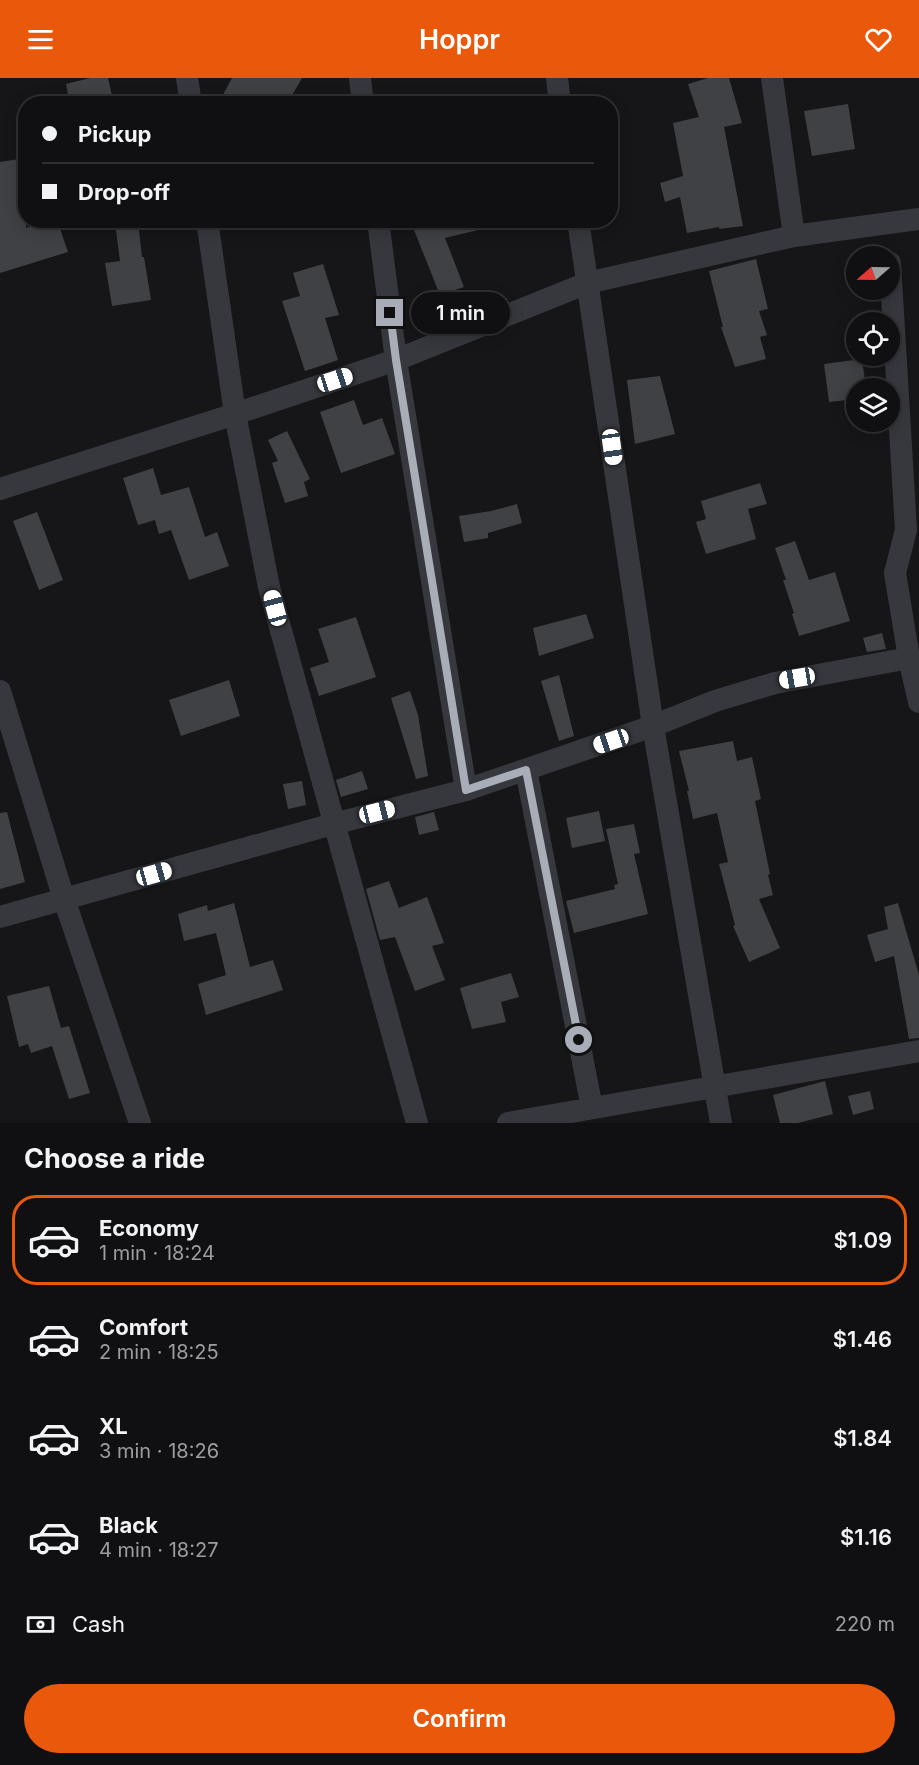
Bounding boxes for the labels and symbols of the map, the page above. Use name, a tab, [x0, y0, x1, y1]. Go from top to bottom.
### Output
north arrow	[846, 246, 900, 300]
callout: 1 min	[411, 292, 510, 334]
route end	[376, 299, 403, 326]
car	[315, 366, 355, 394]
car	[601, 428, 623, 466]
car	[262, 588, 288, 628]
car	[778, 666, 816, 690]
car	[591, 727, 631, 755]
car	[357, 799, 397, 825]
car	[134, 860, 174, 888]
route start	[565, 1026, 592, 1053]

